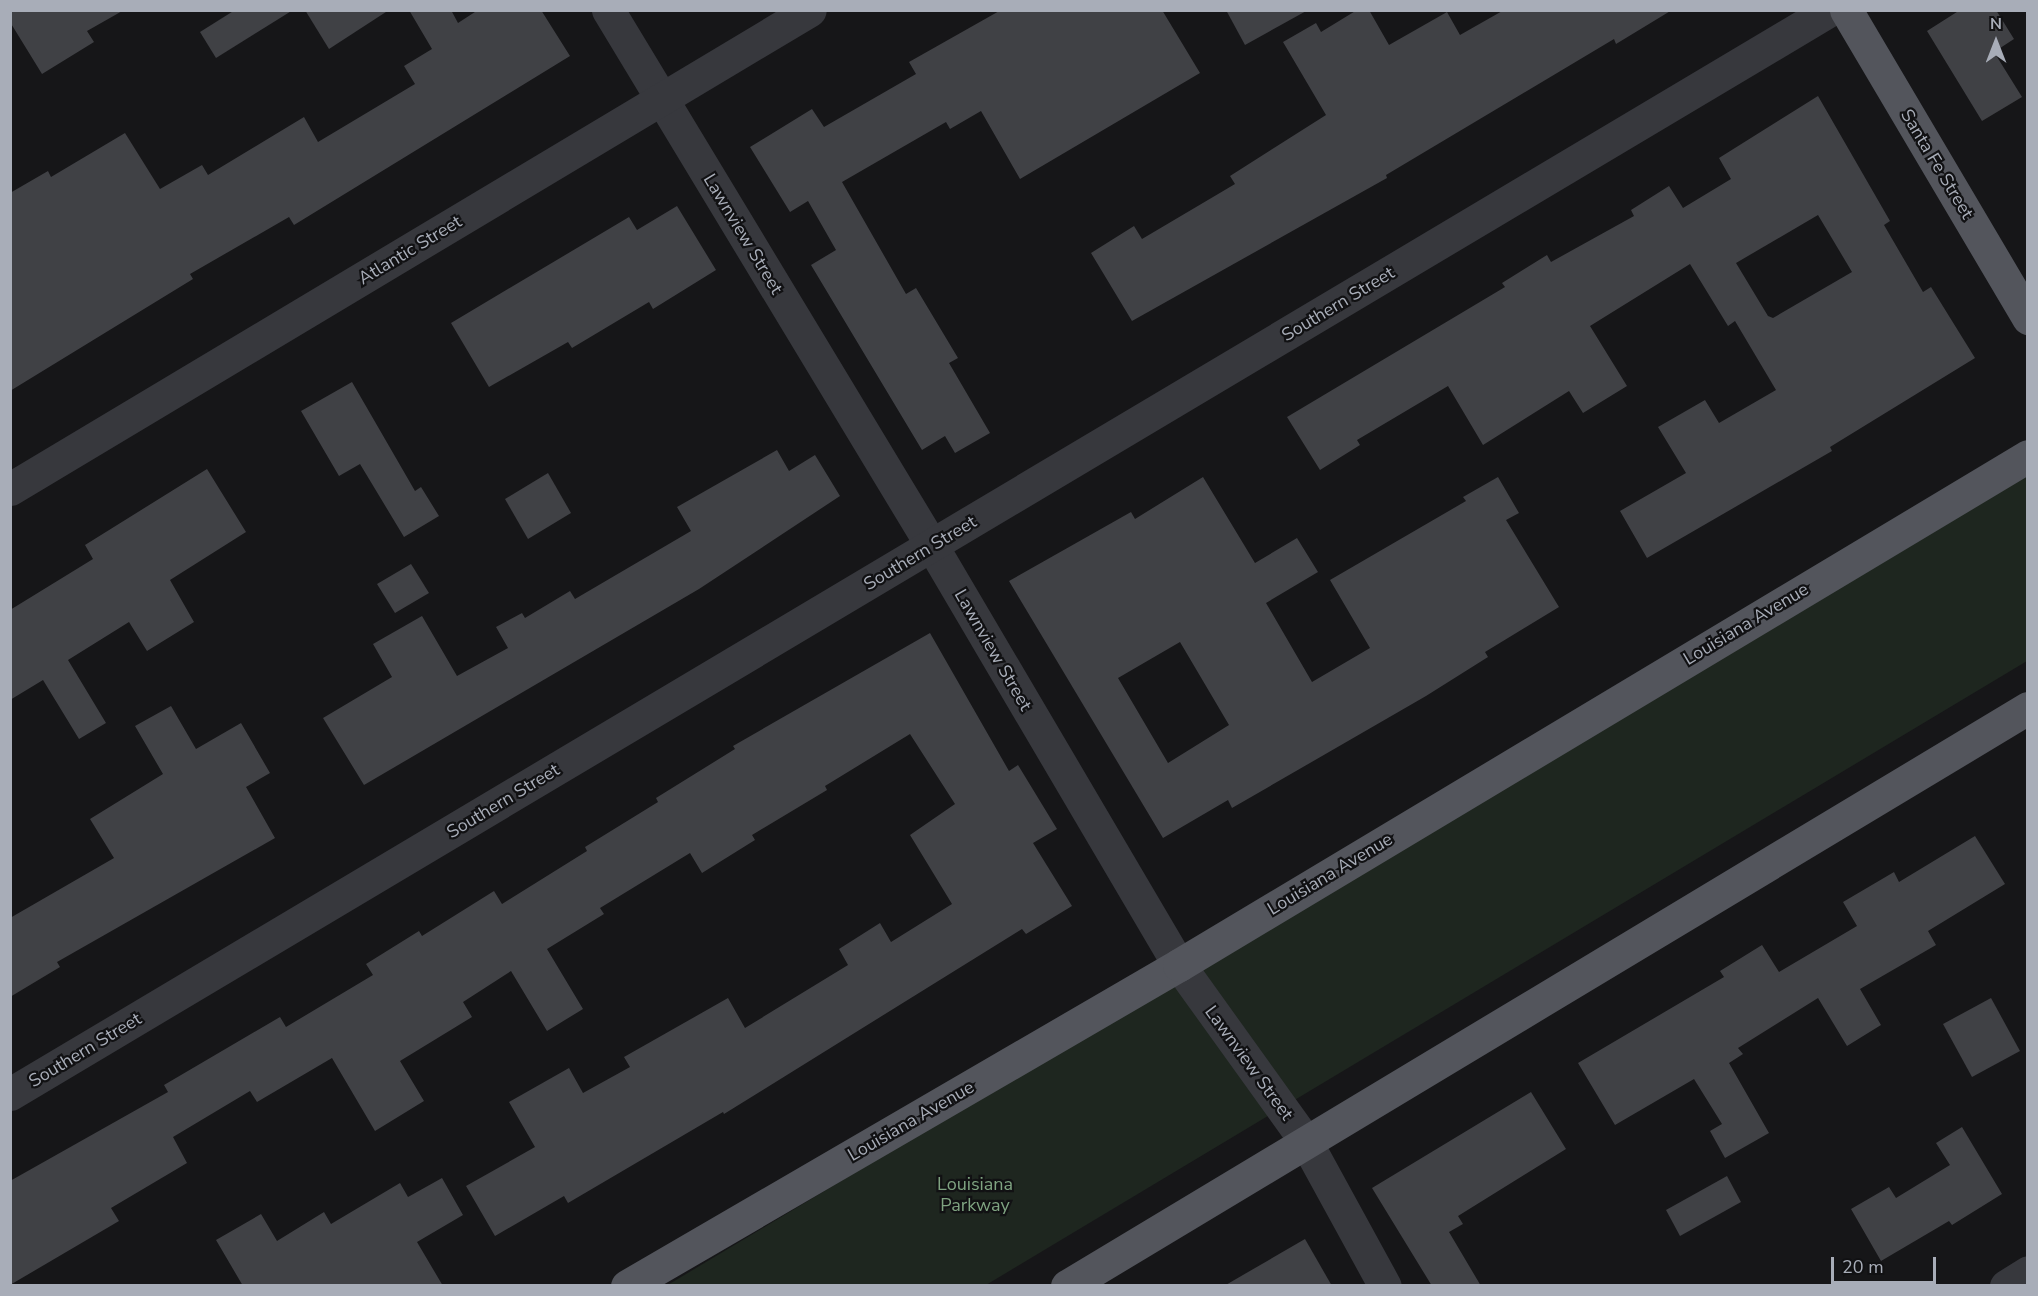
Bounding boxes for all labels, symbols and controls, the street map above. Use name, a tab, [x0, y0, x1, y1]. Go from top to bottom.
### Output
north arrow	[1966, 12, 2026, 72]
text: N	[1990, 13, 2002, 35]
street label: Santa Fe Street	[1896, 105, 1978, 223]
street label: Lawnview Street	[699, 170, 787, 298]
street label: Atlantic Street	[354, 211, 466, 289]
street label: Southern Street	[1278, 262, 1398, 346]
street label: Southern Street	[860, 511, 980, 595]
street label: Louisiana Avenue	[1680, 578, 1812, 670]
street label: Lawnview Street	[950, 586, 1036, 714]
street label: Southern Street	[443, 759, 563, 843]
street label: Louisiana Avenue	[1264, 828, 1396, 920]
street label: Lawnview Street	[1200, 1002, 1298, 1124]
street label: Southern Street	[25, 1008, 145, 1092]
street label: Louisiana Avenue	[844, 1076, 978, 1166]
park label: Louisiana Parkway	[937, 1174, 1013, 1216]
scale bar	[1834, 1245, 1939, 1283]
text: 20 m	[1842, 1255, 1884, 1279]

